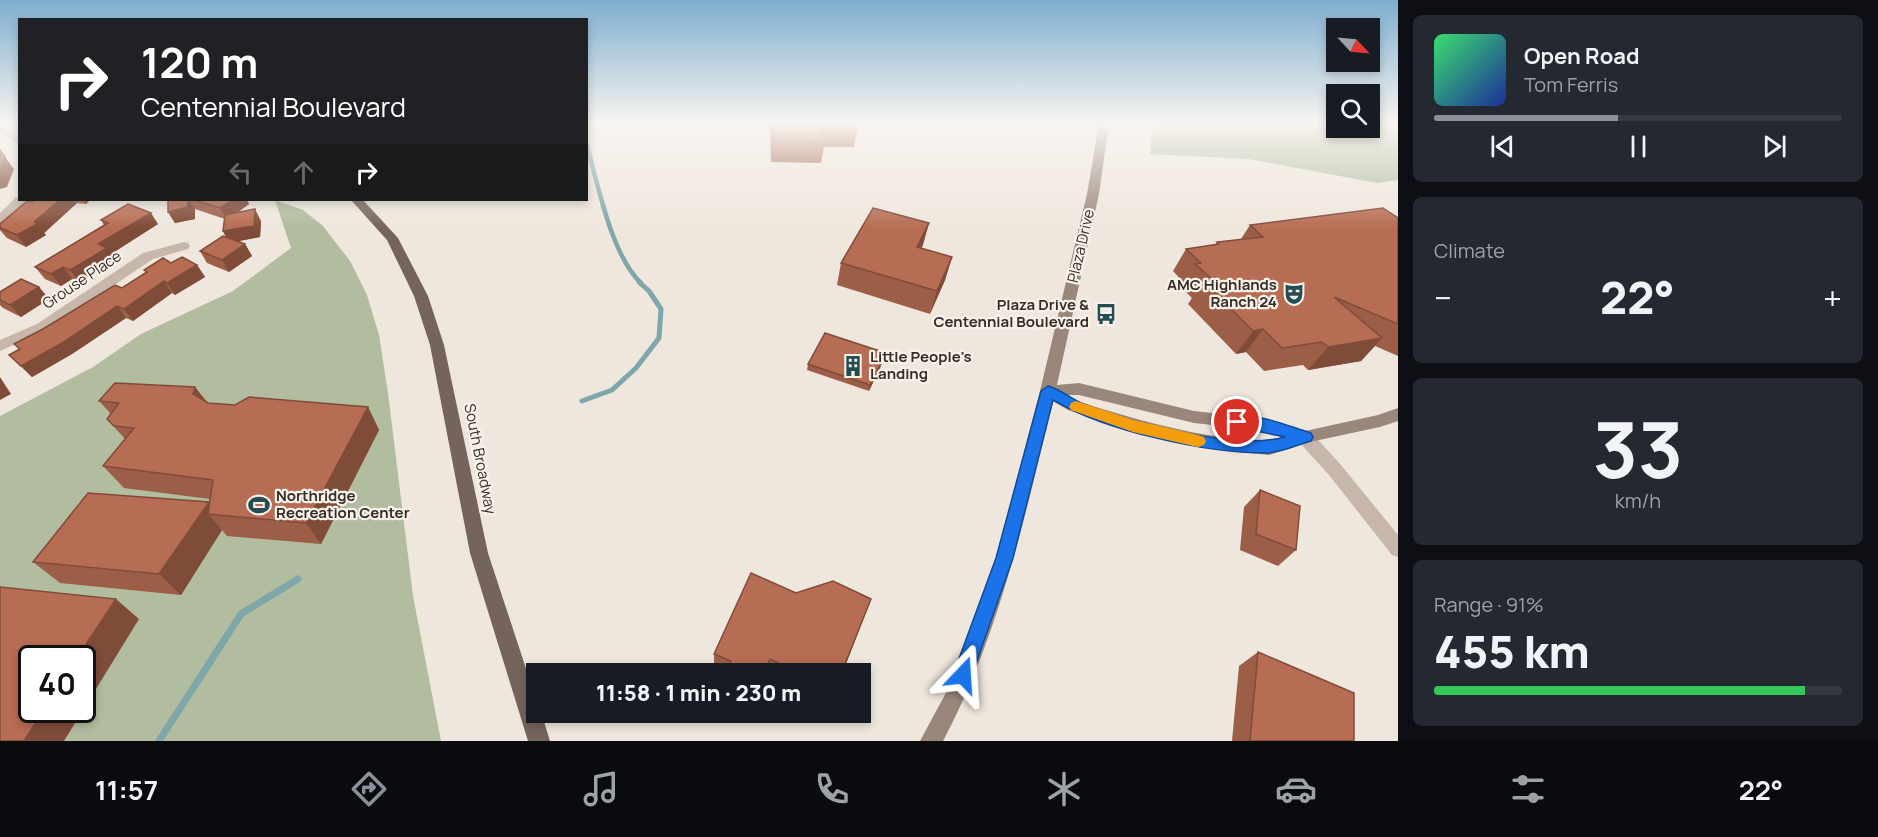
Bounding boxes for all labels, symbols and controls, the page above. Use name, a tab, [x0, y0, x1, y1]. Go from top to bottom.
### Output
north arrow	[1326, 18, 1380, 72]
map controls	[1326, 18, 1380, 138]
text: 120 m	[141, 33, 258, 91]
text: Open Road	[1524, 41, 1639, 71]
icon: right	[42, 42, 120, 120]
text: Tom Ferris	[1524, 71, 1618, 98]
button: search	[1326, 84, 1380, 138]
text: Centennial Boulevard	[141, 88, 406, 125]
icon: previous	[1486, 130, 1519, 163]
icon: pause	[1622, 130, 1655, 163]
icon: next	[1758, 130, 1791, 163]
icon: left	[224, 156, 257, 189]
icon: ahead	[287, 156, 320, 189]
icon: right	[350, 156, 383, 189]
street label: Plaza Drive	[1062, 207, 1099, 285]
text: Climate	[1434, 237, 1505, 264]
street label: Grouse Place	[38, 245, 126, 314]
text: 22°	[1600, 266, 1675, 328]
place label: AMC Highlands Ranch 24	[1167, 274, 1277, 312]
text: −	[1434, 275, 1452, 320]
text: +	[1823, 275, 1842, 320]
theatre icon: AMC Highlands Ranch 24	[1282, 282, 1306, 306]
place label: Plaza Drive & Centennial Boulevard	[933, 294, 1089, 332]
bus stop icon: Plaza Drive & Centennial Boulevard	[1094, 302, 1118, 326]
place label: Little People's Landing	[870, 346, 972, 384]
building icon: Little People's Landing	[841, 354, 865, 378]
text: 33	[1593, 395, 1683, 501]
pin	[1211, 396, 1262, 447]
street label: South Broadway	[459, 402, 502, 516]
icon: arrive	[1220, 405, 1253, 438]
place label: Northridge Recreation Center	[276, 485, 410, 523]
text: km/h	[1615, 487, 1661, 514]
sports icon: Northridge Recreation Center	[247, 493, 271, 517]
text: Range · 91%	[1434, 591, 1544, 618]
text: 455 km	[1434, 620, 1590, 682]
position arrow	[931, 643, 995, 707]
speed limit sign: 40	[18, 645, 96, 723]
text: 11:58 · 1 min · 230 m	[596, 678, 801, 708]
icon: directions	[348, 768, 390, 810]
icon: music	[580, 768, 622, 810]
icon: phone	[811, 768, 853, 810]
icon: climate	[1043, 768, 1085, 810]
icon: car	[1275, 768, 1317, 810]
icon: filters	[1507, 768, 1549, 810]
text: 11:57	[95, 771, 158, 808]
text: 22°	[1739, 771, 1783, 808]

